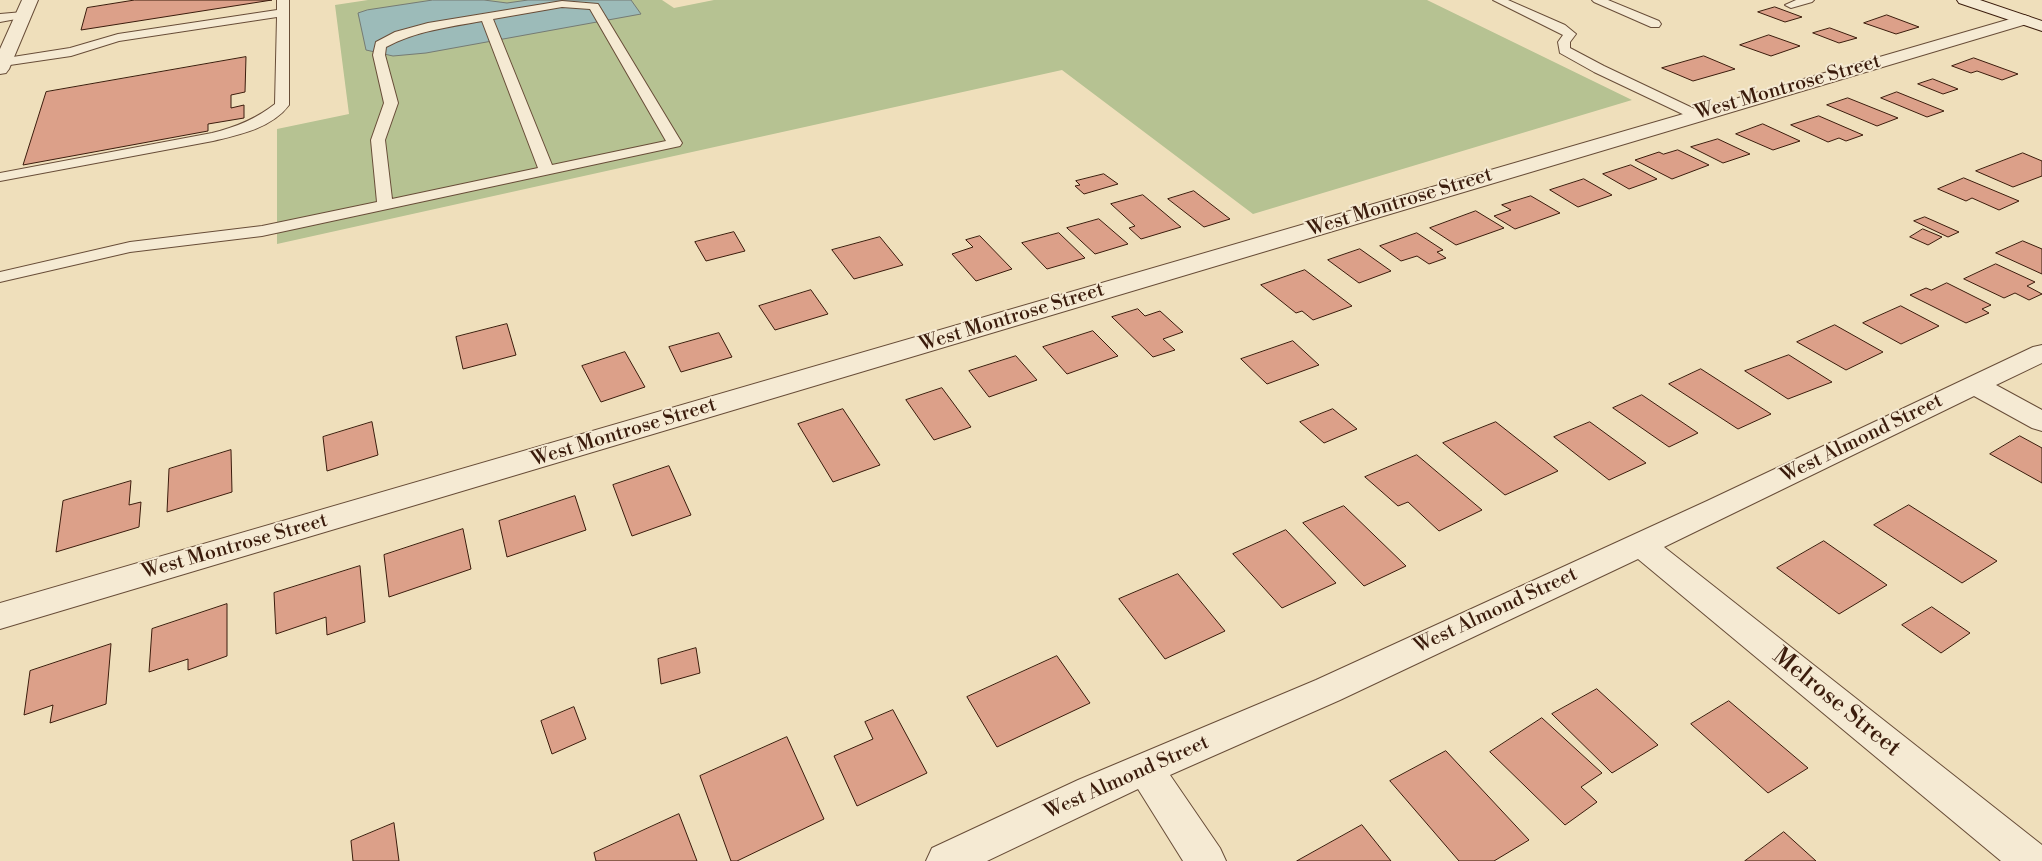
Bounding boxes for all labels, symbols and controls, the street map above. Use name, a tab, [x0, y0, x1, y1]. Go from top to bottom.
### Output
street label: West Montrose Street	[1692, 50, 1884, 126]
street label: West Montrose Street	[1305, 163, 1495, 243]
street label: West Montrose Street	[917, 278, 1107, 358]
street label: West Almond Street	[1777, 389, 1947, 489]
street label: West Montrose Street	[529, 393, 719, 473]
street label: West Montrose Street	[139, 509, 331, 585]
street label: West Almond Street	[1411, 563, 1581, 659]
street label: Melrose Street	[1766, 642, 1906, 764]
street label: West Almond Street	[1041, 731, 1213, 825]

